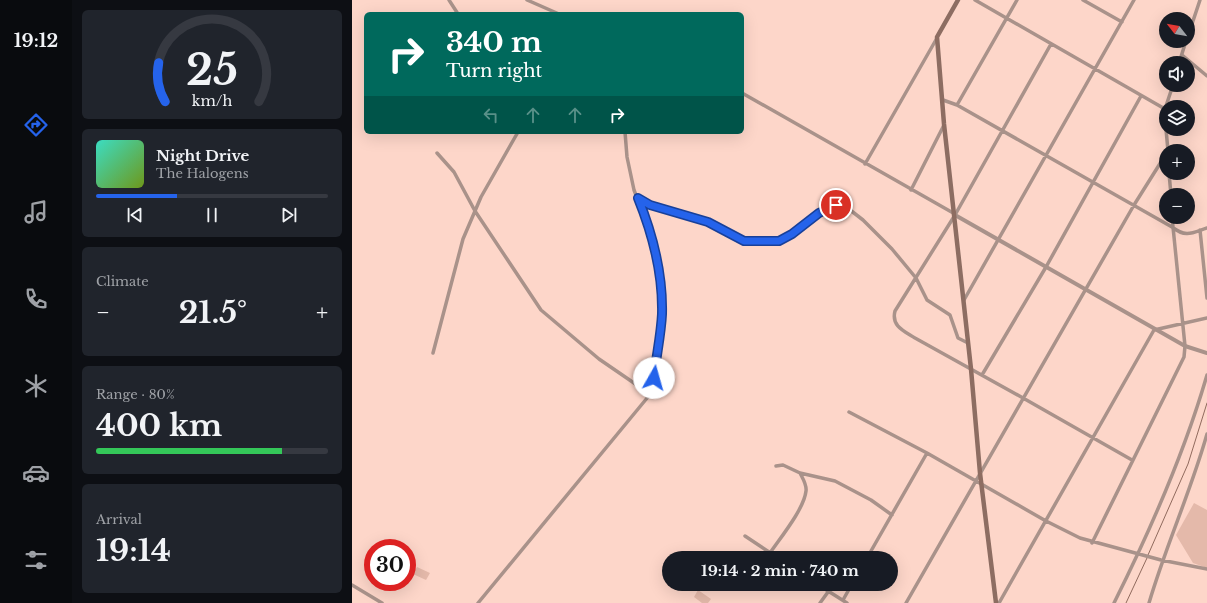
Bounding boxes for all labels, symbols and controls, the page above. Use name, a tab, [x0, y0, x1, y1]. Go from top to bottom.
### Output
north arrow	[1159, 12, 1195, 48]
map controls	[1159, 12, 1195, 224]
text: 340 m	[446, 25, 542, 60]
icon: right	[380, 28, 432, 80]
text: 19:12	[14, 30, 58, 52]
text: 25	[186, 45, 238, 96]
button: sound	[1159, 56, 1195, 92]
text: Turn right	[446, 60, 542, 82]
text: km/h	[192, 92, 232, 110]
button: layers	[1159, 100, 1195, 136]
icon: left	[480, 104, 502, 126]
icon: ahead	[522, 104, 544, 126]
icon: ahead	[564, 104, 586, 126]
icon: right	[606, 104, 628, 126]
icon: directions	[22, 111, 50, 139]
button: +	[1159, 144, 1195, 180]
text: Night Drive	[156, 146, 249, 165]
text: The Halogens	[156, 165, 249, 182]
pin	[819, 188, 853, 222]
button: −	[1159, 188, 1195, 224]
icon: arrive	[825, 194, 847, 216]
icon: music	[22, 198, 50, 226]
icon: previous	[124, 204, 146, 226]
icon: pause	[201, 204, 223, 226]
icon: next	[278, 204, 300, 226]
text: Climate	[96, 273, 149, 290]
icon: phone	[22, 285, 50, 313]
text: 21.5°	[179, 294, 247, 331]
text: −	[96, 299, 110, 326]
text: +	[316, 299, 328, 326]
position arrow	[633, 357, 675, 399]
icon: climate	[22, 372, 50, 400]
text: Range · 80%	[96, 386, 175, 403]
text: 400 km	[96, 407, 222, 444]
icon: car	[22, 459, 50, 487]
text: Arrival	[96, 511, 142, 528]
text: 19:14	[96, 532, 171, 569]
speed limit sign: 30	[364, 539, 416, 591]
icon: filters	[22, 546, 50, 574]
text: 19:14 · 2 min · 740 m	[701, 561, 859, 580]

